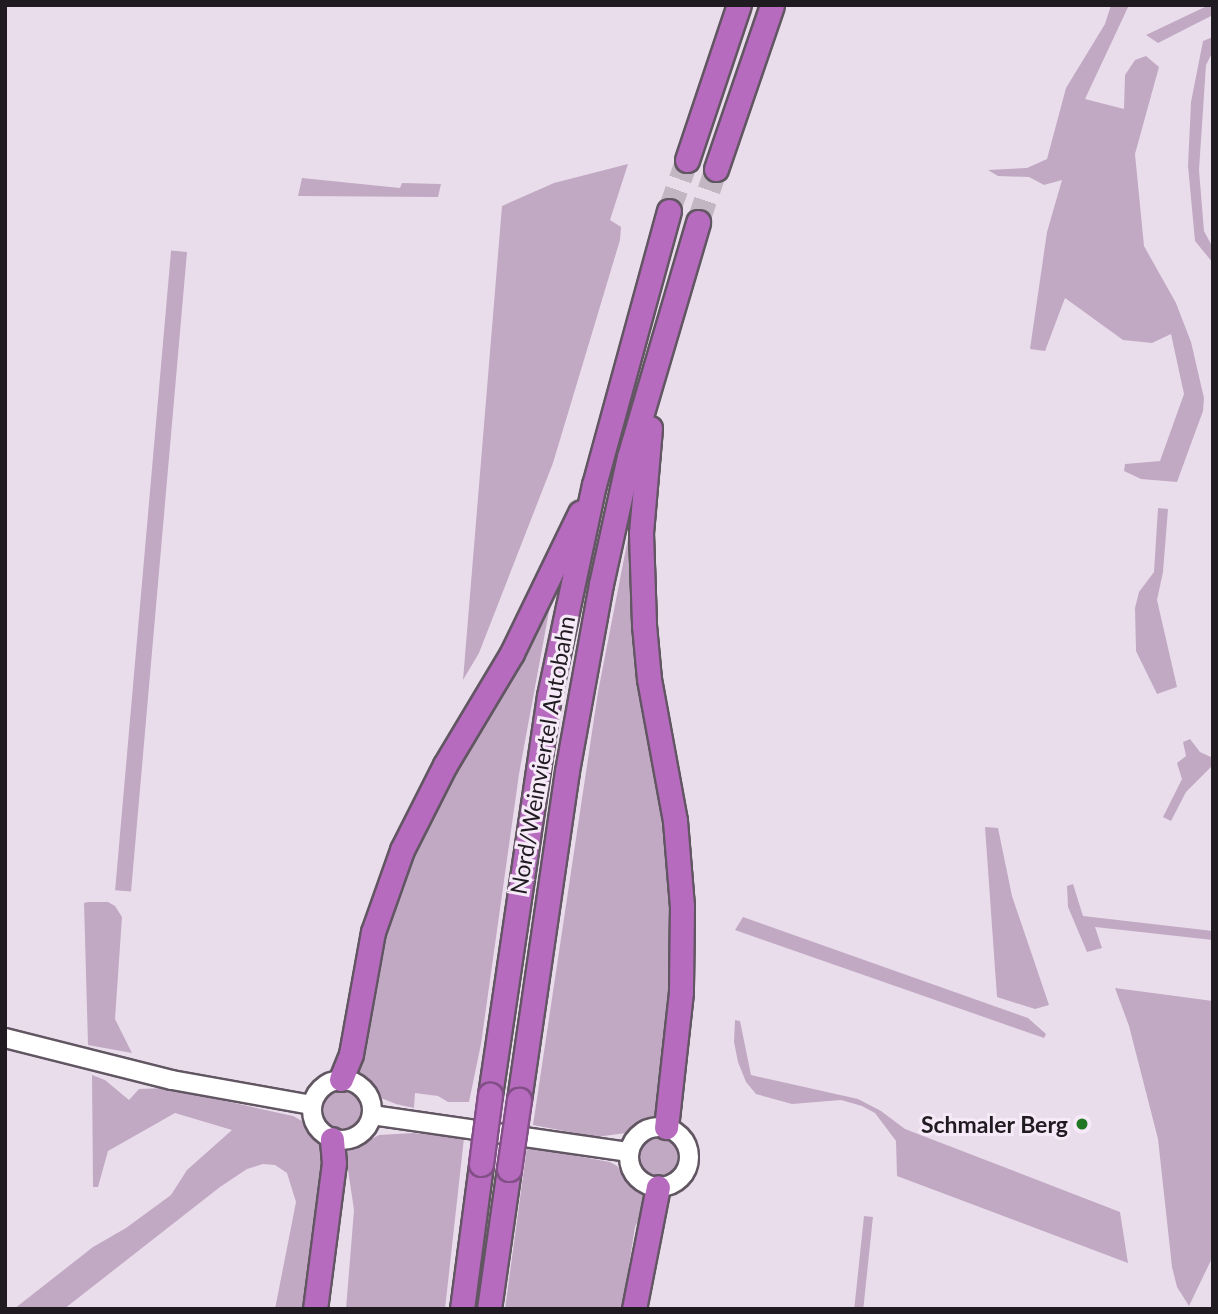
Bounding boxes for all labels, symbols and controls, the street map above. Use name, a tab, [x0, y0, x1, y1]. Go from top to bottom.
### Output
street label: Nord/Weinviertel Autobahn	[504, 613, 580, 897]
place label: Schmaler Berg	[920, 1110, 1068, 1138]
marker: Schmaler Berg	[1074, 1116, 1090, 1132]

